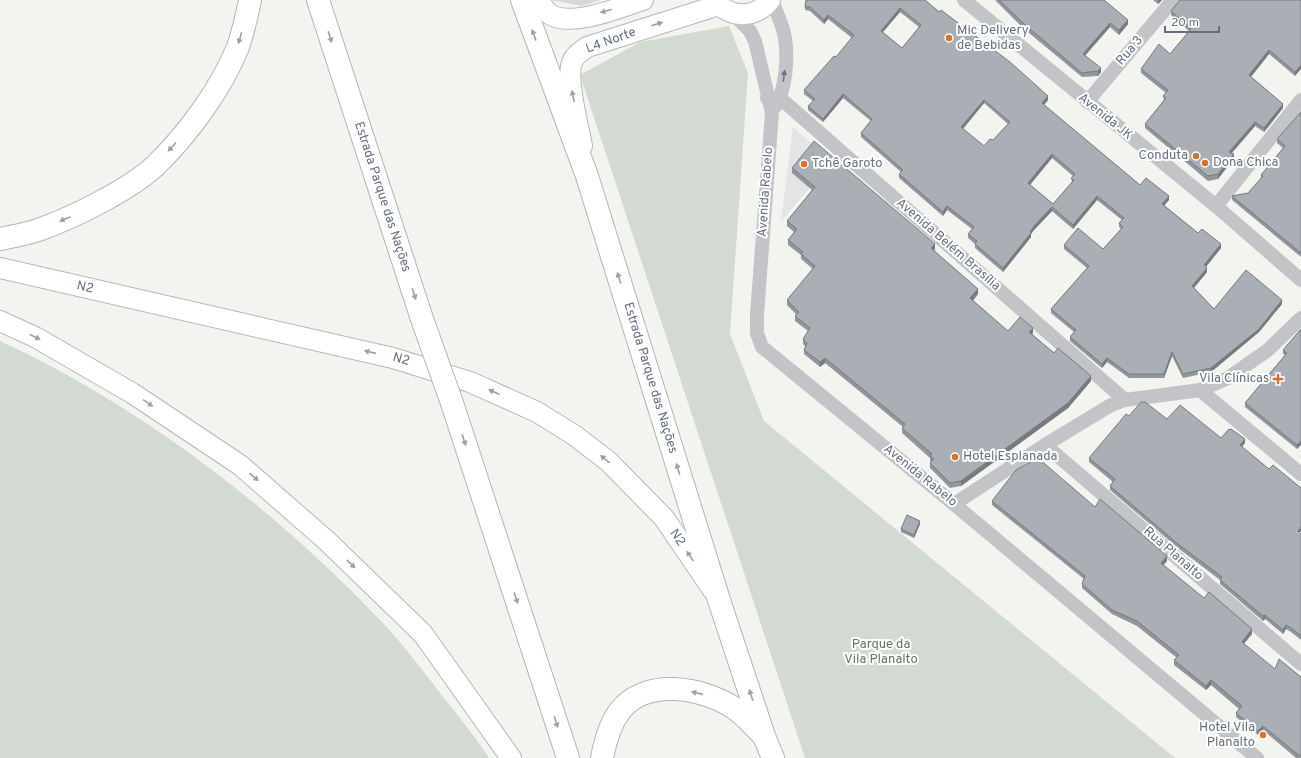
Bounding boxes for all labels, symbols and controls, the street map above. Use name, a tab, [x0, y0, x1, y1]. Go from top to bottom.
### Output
scale bar	[1165, 8, 1219, 34]
one-way arrow	[600, 9, 612, 15]
text: 20 m	[1171, 15, 1199, 31]
one-way arrow	[652, 21, 664, 27]
place label: Mic Delivery de Bebidas	[957, 23, 1029, 54]
street label: L4 Norte	[584, 25, 638, 57]
one-way arrow	[531, 28, 537, 40]
one-way arrow	[327, 31, 333, 43]
one-way arrow	[237, 32, 243, 44]
marker: Mic Delivery de Bebidas	[944, 33, 954, 43]
street label: Rua 3	[1113, 33, 1147, 69]
one-way arrow	[781, 70, 788, 82]
one-way arrow	[570, 90, 576, 102]
street label: Avenida JK	[1075, 90, 1135, 144]
street label: Estrada Parque das Nações	[350, 120, 414, 274]
one-way arrow	[167, 142, 177, 152]
street label: Avenida Rabelo	[755, 146, 777, 238]
place label: Conduta	[1139, 148, 1188, 164]
marker: Conduta	[1191, 151, 1201, 161]
place label: Dona Chica	[1213, 155, 1278, 171]
place label: Tchê Garoto	[812, 156, 882, 172]
marker: Dona Chica	[1200, 158, 1210, 168]
marker: Tchê Garoto	[799, 159, 809, 169]
street label: Avenida Belém Brasília	[893, 195, 1003, 295]
one-way arrow	[60, 216, 71, 222]
one-way arrow	[616, 272, 622, 284]
street label: N2	[75, 278, 95, 298]
one-way arrow	[411, 288, 417, 300]
street label: Estrada Parque das Nações	[619, 301, 681, 455]
one-way arrow	[30, 334, 41, 341]
one-way arrow	[364, 349, 376, 355]
street label: N2	[391, 350, 411, 370]
place label: Vila Clínicas	[1199, 371, 1269, 387]
marker: Vila Clínicas	[1272, 373, 1284, 385]
one-way arrow	[488, 389, 499, 395]
one-way arrow	[142, 399, 153, 407]
one-way arrow	[461, 435, 467, 447]
street label: Avenida Rabelo	[880, 441, 960, 511]
place label: Hotel Esplanada	[963, 449, 1057, 465]
marker: Hotel Esplanada	[950, 452, 960, 462]
one-way arrow	[599, 454, 610, 463]
one-way arrow	[675, 463, 681, 475]
one-way arrow	[249, 473, 259, 482]
street label: Rua Planalto	[1140, 524, 1206, 584]
street label: N2	[666, 526, 688, 550]
one-way arrow	[686, 551, 694, 561]
one-way arrow	[346, 559, 356, 569]
one-way arrow	[513, 593, 519, 605]
park label: Parque da Vila Planalto	[844, 637, 918, 668]
one-way arrow	[747, 689, 753, 701]
one-way arrow	[691, 690, 703, 696]
one-way arrow	[554, 716, 560, 728]
place label: Hotel Vila Planalto	[1199, 720, 1255, 751]
marker: Hotel Vila Planalto	[1258, 730, 1268, 740]

